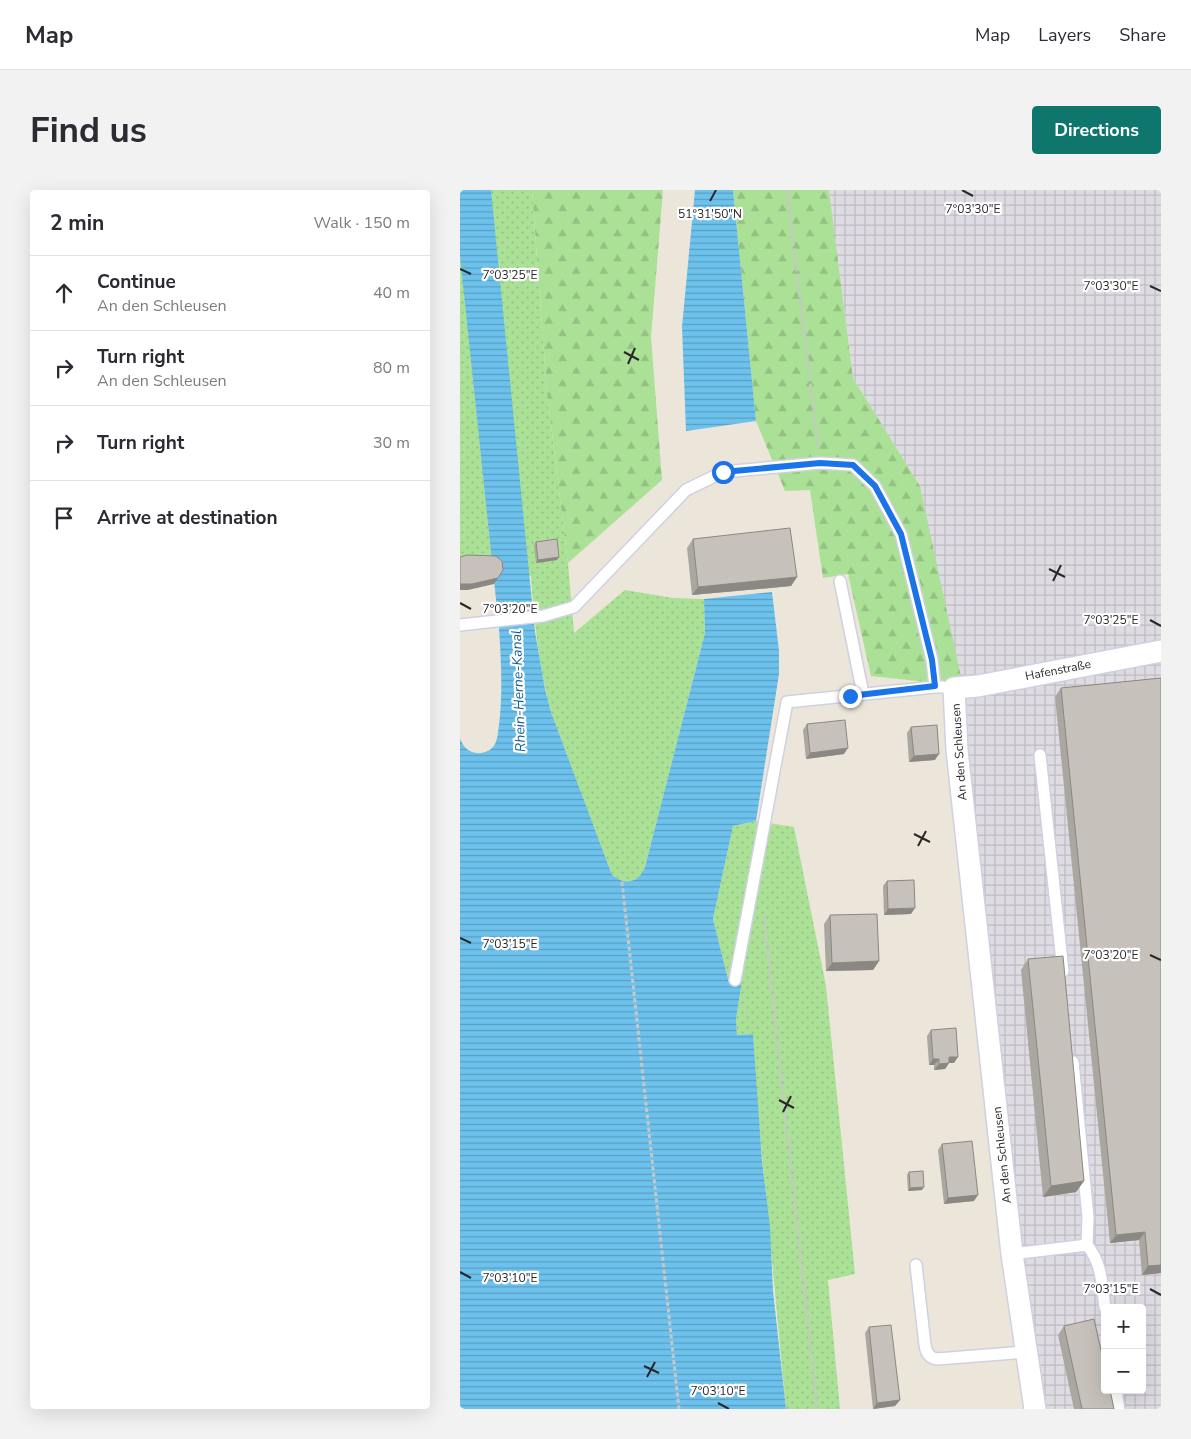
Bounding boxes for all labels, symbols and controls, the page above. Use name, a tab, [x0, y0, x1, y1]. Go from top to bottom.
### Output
text: Map	[25, 19, 73, 51]
text: Map	[975, 23, 1010, 47]
text: Layers	[1038, 23, 1091, 47]
text: Share	[1119, 23, 1166, 47]
button: Directions	[1032, 106, 1161, 154]
text: Find us	[30, 107, 147, 154]
text: 7°03'30"E	[946, 201, 1000, 217]
text: 51°31'50"N	[678, 206, 742, 222]
text: 2 min	[50, 209, 104, 237]
text: Walk · 150 m	[314, 212, 410, 234]
text: 7°03'25"E	[483, 267, 537, 283]
text: Continue	[97, 269, 176, 295]
text: 7°03'30"E	[1084, 278, 1138, 294]
icon: ahead	[50, 279, 78, 307]
text: 40 m	[373, 282, 410, 304]
text: An den Schleusen	[97, 295, 227, 317]
text: Turn right	[97, 344, 184, 370]
icon: right	[50, 354, 78, 382]
text: 80 m	[373, 357, 410, 379]
text: An den Schleusen	[97, 370, 227, 392]
icon: right	[50, 429, 78, 457]
text: Turn right	[97, 430, 184, 456]
text: 30 m	[373, 432, 410, 454]
route start	[712, 461, 735, 484]
icon: arrive	[50, 504, 78, 532]
text: Arrive at destination	[97, 505, 278, 531]
text: 7°03'20"E	[483, 601, 537, 617]
text: 7°03'25"E	[1084, 612, 1138, 628]
water label: Rhein-Herne-Kanal	[507, 630, 530, 752]
street label: Hafenstraße	[1024, 656, 1092, 684]
route end	[839, 685, 862, 708]
street label: An den Schleusen	[948, 703, 970, 801]
text: 7°03'15"E	[483, 936, 537, 952]
text: 7°03'20"E	[1084, 947, 1138, 963]
street label: An den Schleusen	[989, 1106, 1015, 1204]
text: 7°03'10"E	[483, 1270, 537, 1286]
text: 7°03'15"E	[1084, 1281, 1138, 1297]
map controls	[1101, 1304, 1146, 1394]
button: +	[1101, 1304, 1146, 1349]
button: −	[1101, 1349, 1146, 1394]
text: 7°03'10"E	[691, 1383, 745, 1399]

